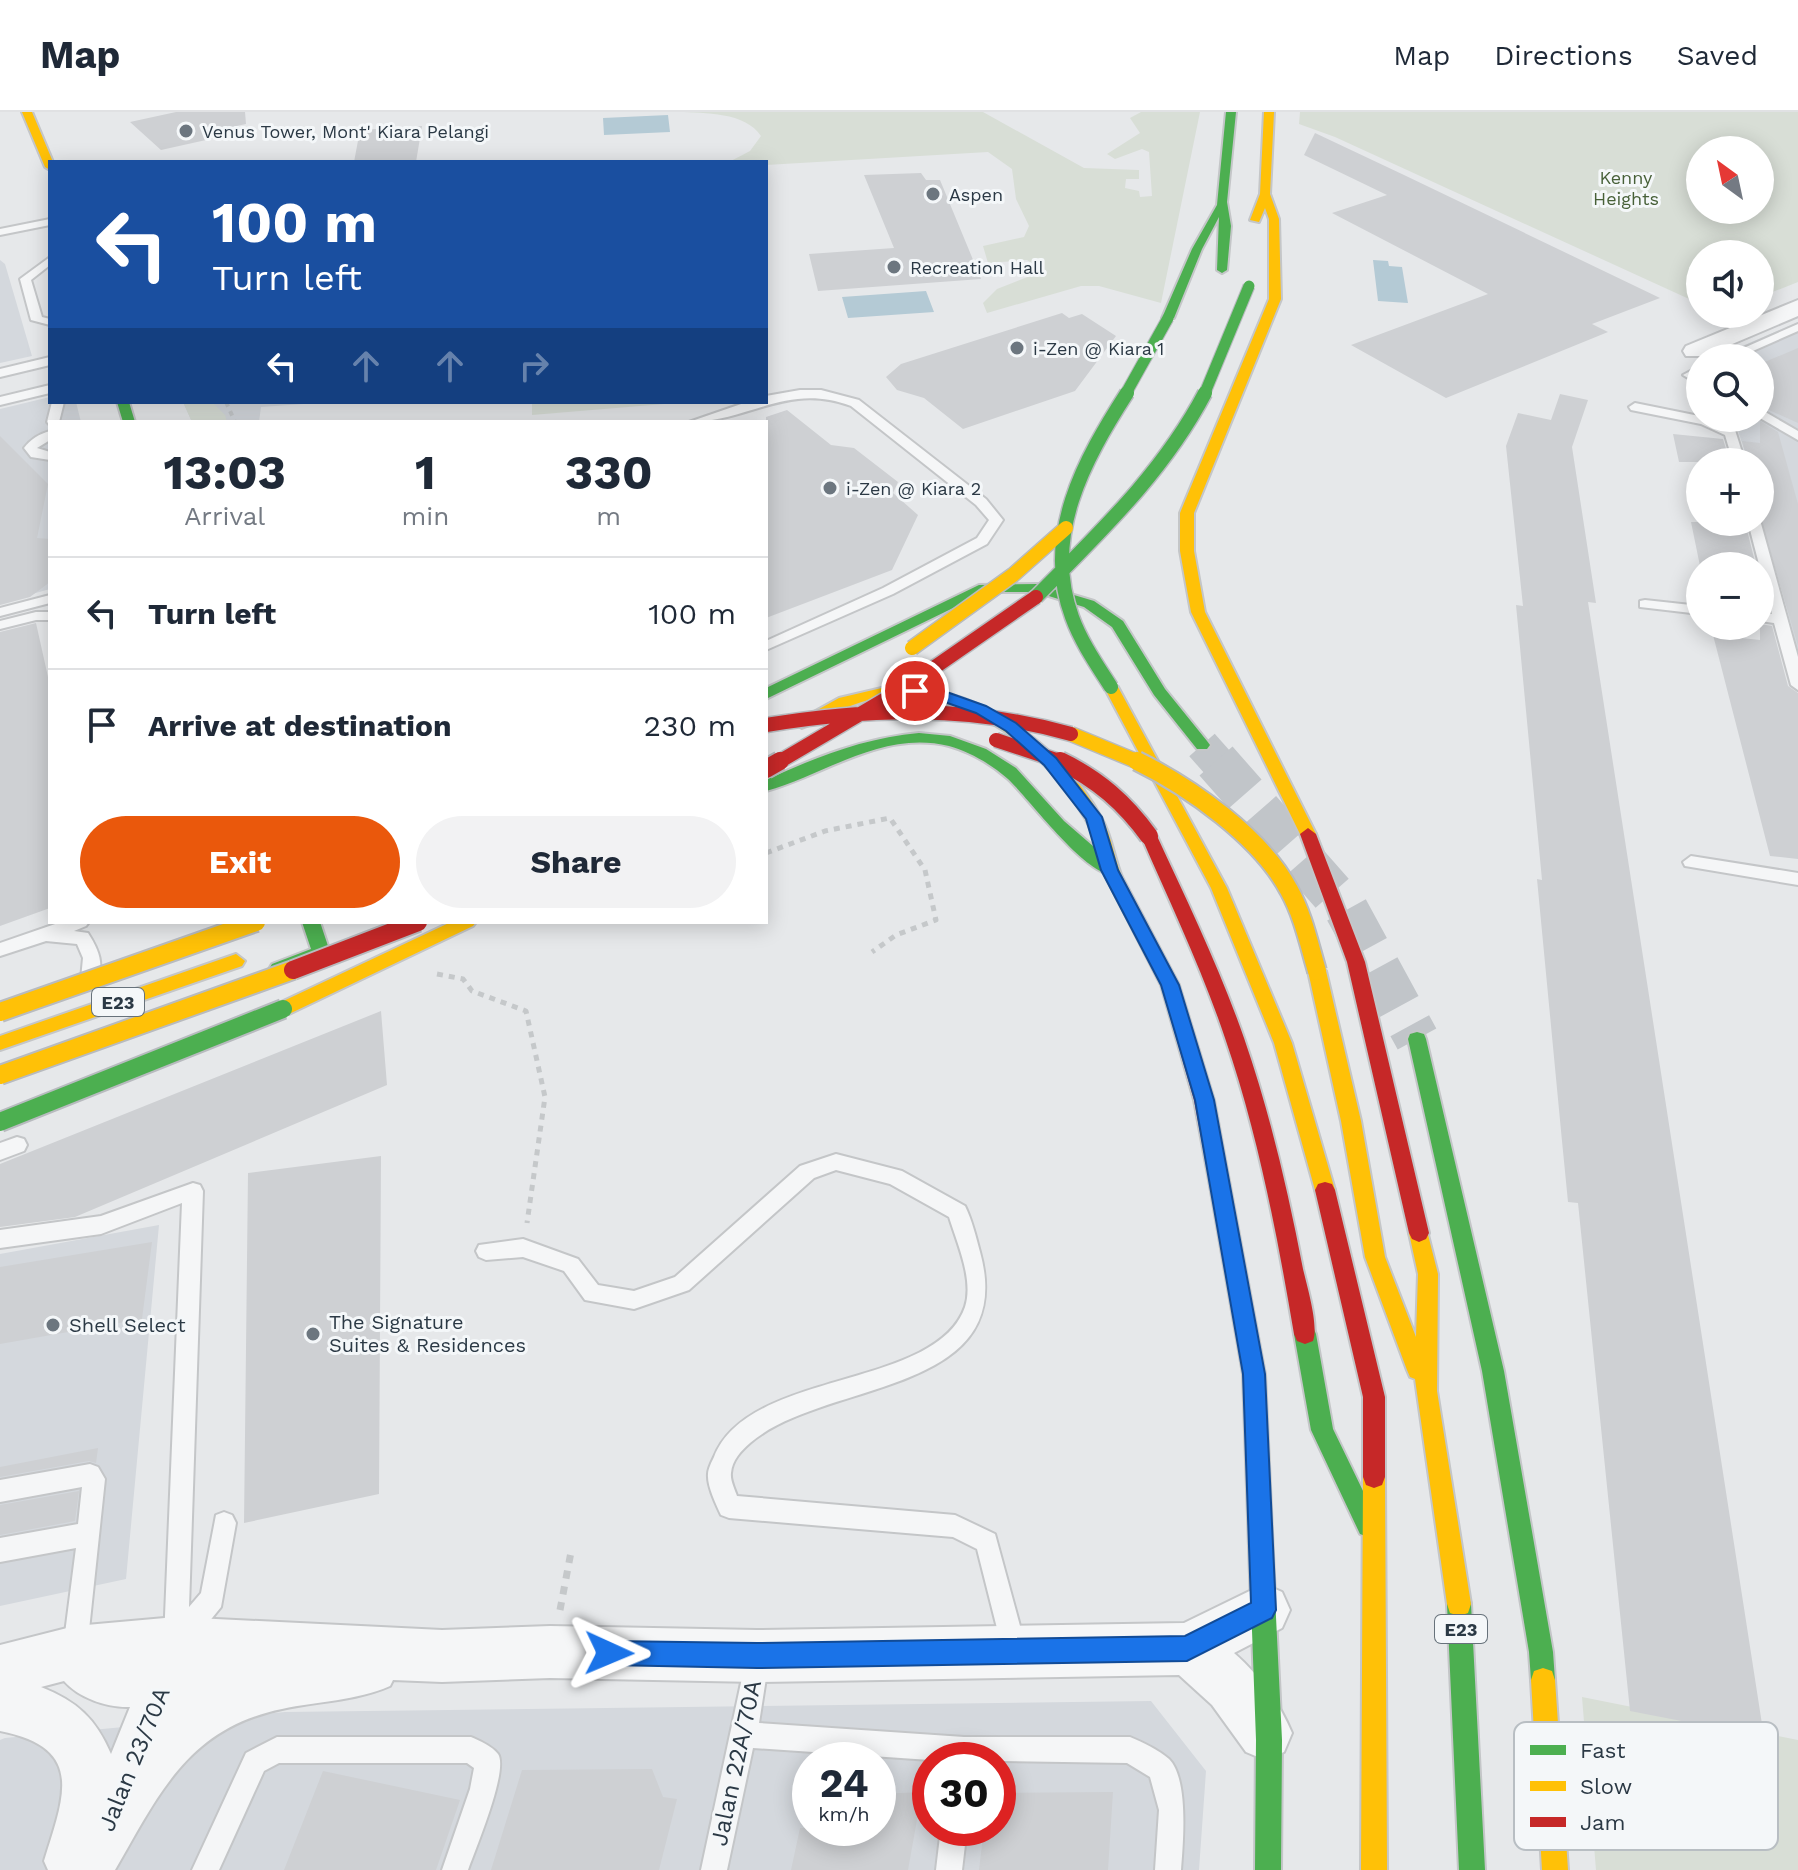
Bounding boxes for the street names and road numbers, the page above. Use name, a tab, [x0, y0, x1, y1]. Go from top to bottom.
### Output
road number: E23	[92, 988, 144, 1016]
road number: E23	[1435, 1615, 1487, 1643]
street label: Jalan 22A/70A	[705, 1677, 767, 1848]
street label: Jalan 23/70A	[92, 1683, 176, 1835]

